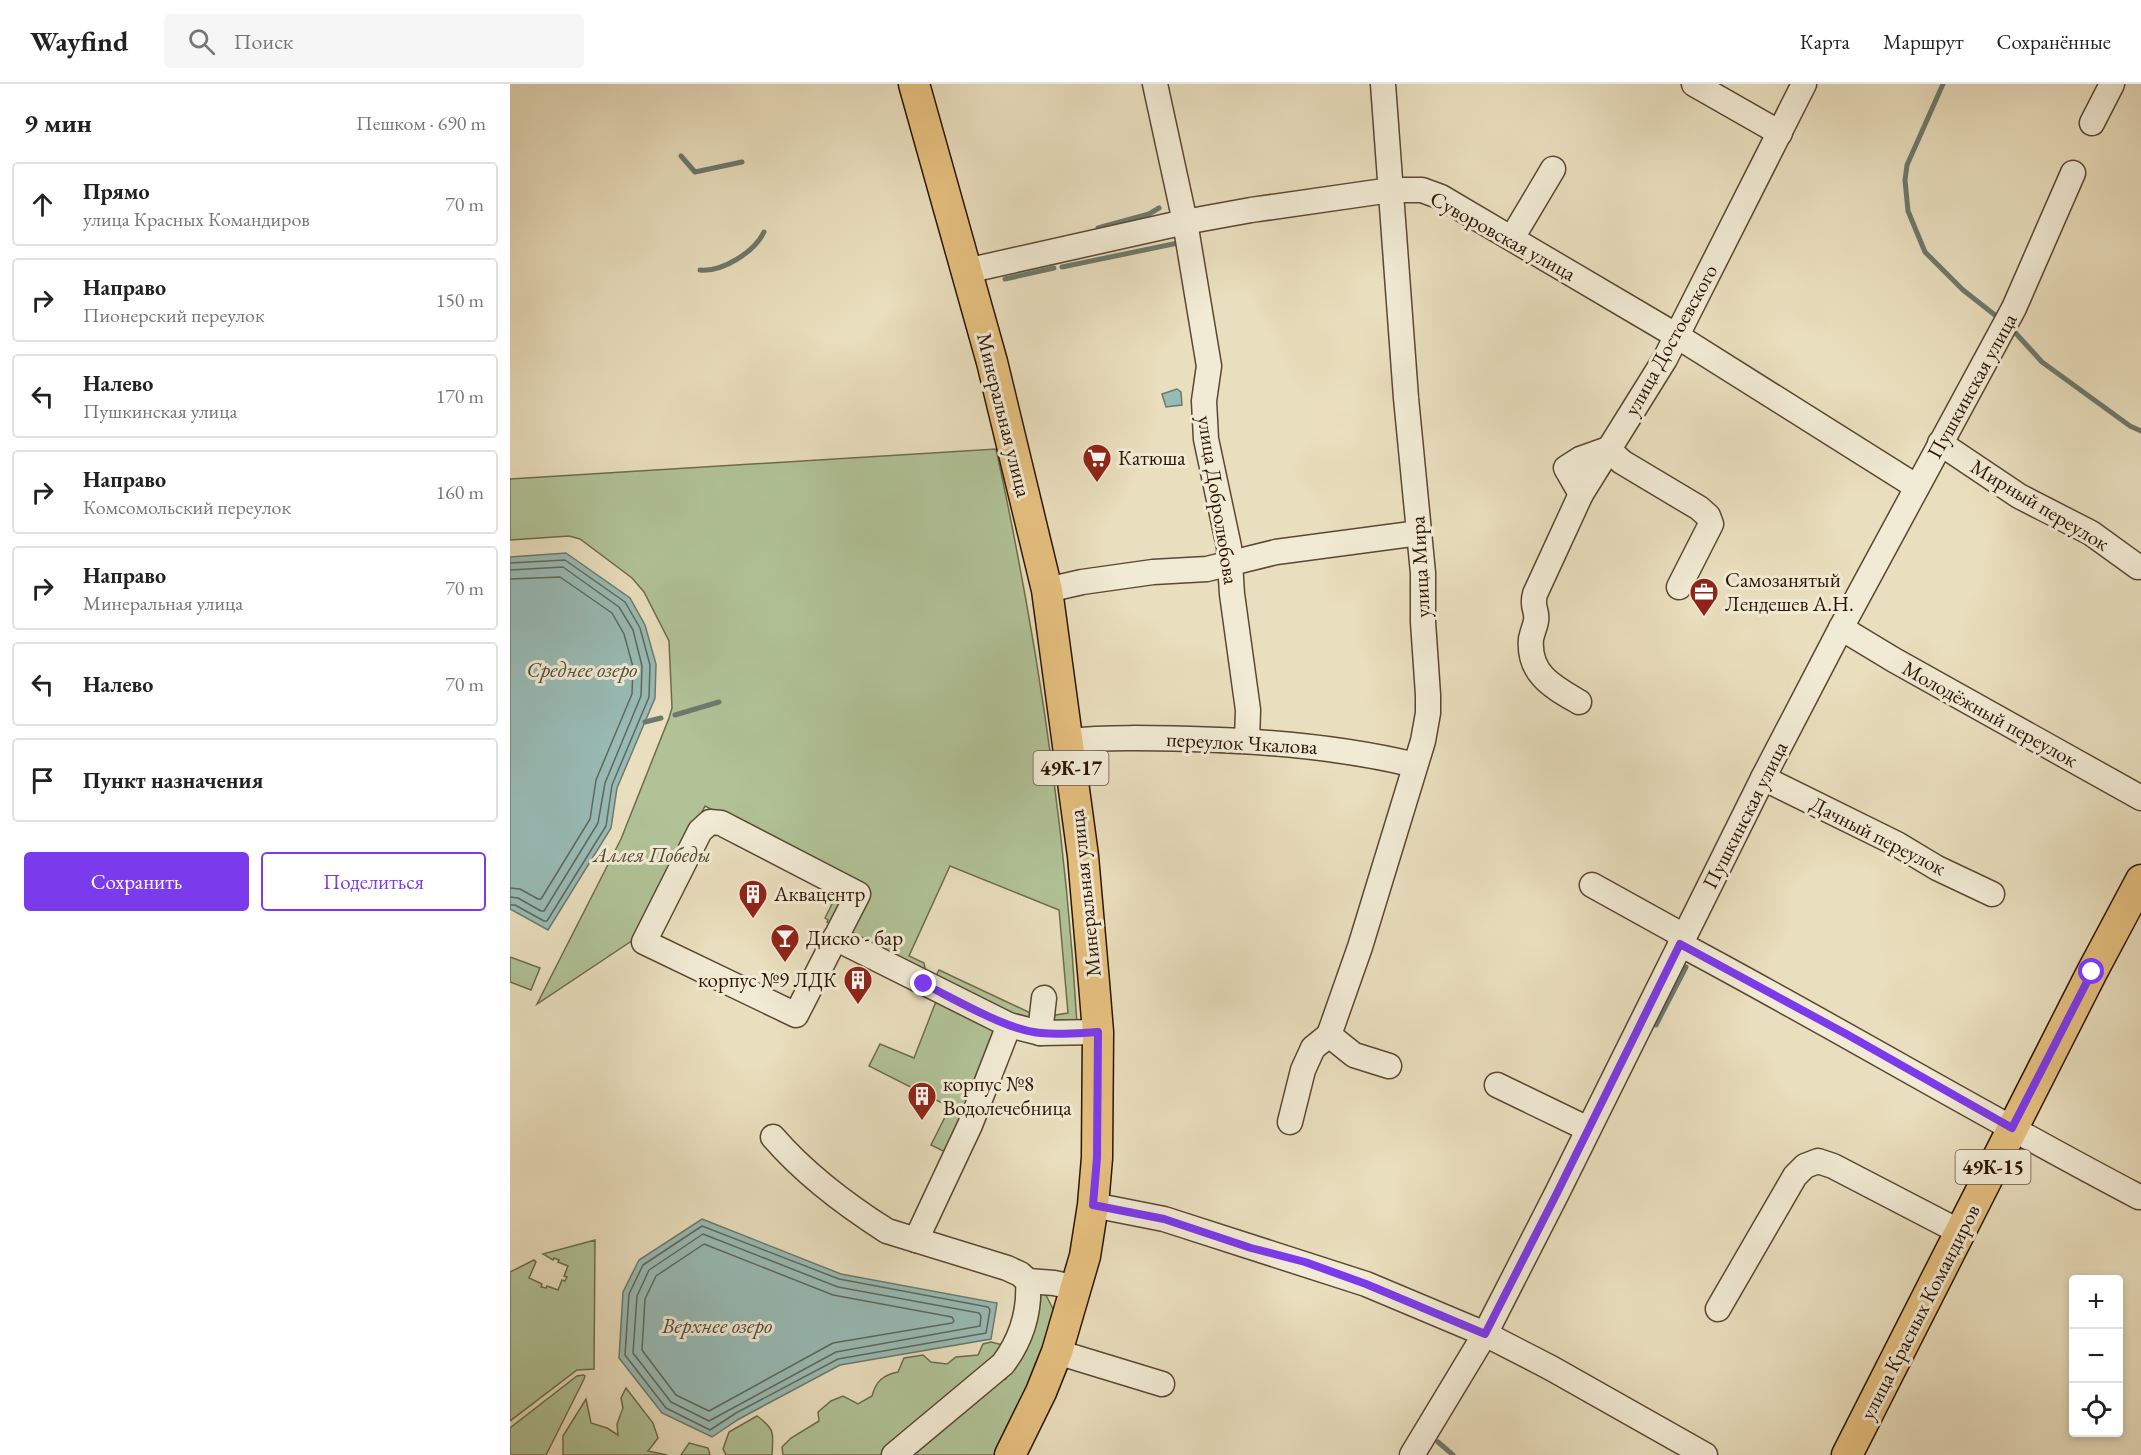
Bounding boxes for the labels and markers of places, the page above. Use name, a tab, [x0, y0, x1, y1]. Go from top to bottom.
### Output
supermarket icon: Катюша	[1081, 442, 1113, 484]
place label: Катюша	[1118, 444, 1186, 471]
place label: Самозанятый Лендешев А.Н.	[1725, 566, 1854, 617]
office icon: Самозанятый Лендешев А.Н.	[1688, 576, 1720, 618]
building icon: Аквацентр	[737, 878, 769, 920]
place label: Аквацентр	[773, 880, 865, 907]
bar icon: Диско - бар	[769, 922, 801, 964]
place label: Диско - бар	[806, 924, 903, 951]
building icon: корпус №9 ЛДК	[842, 964, 874, 1006]
place label: корпус №9 ЛДК	[698, 966, 837, 993]
place label: корпус №8 Водолечебница	[943, 1070, 1072, 1121]
building icon: корпус №8 Водолечебница	[906, 1080, 938, 1122]

